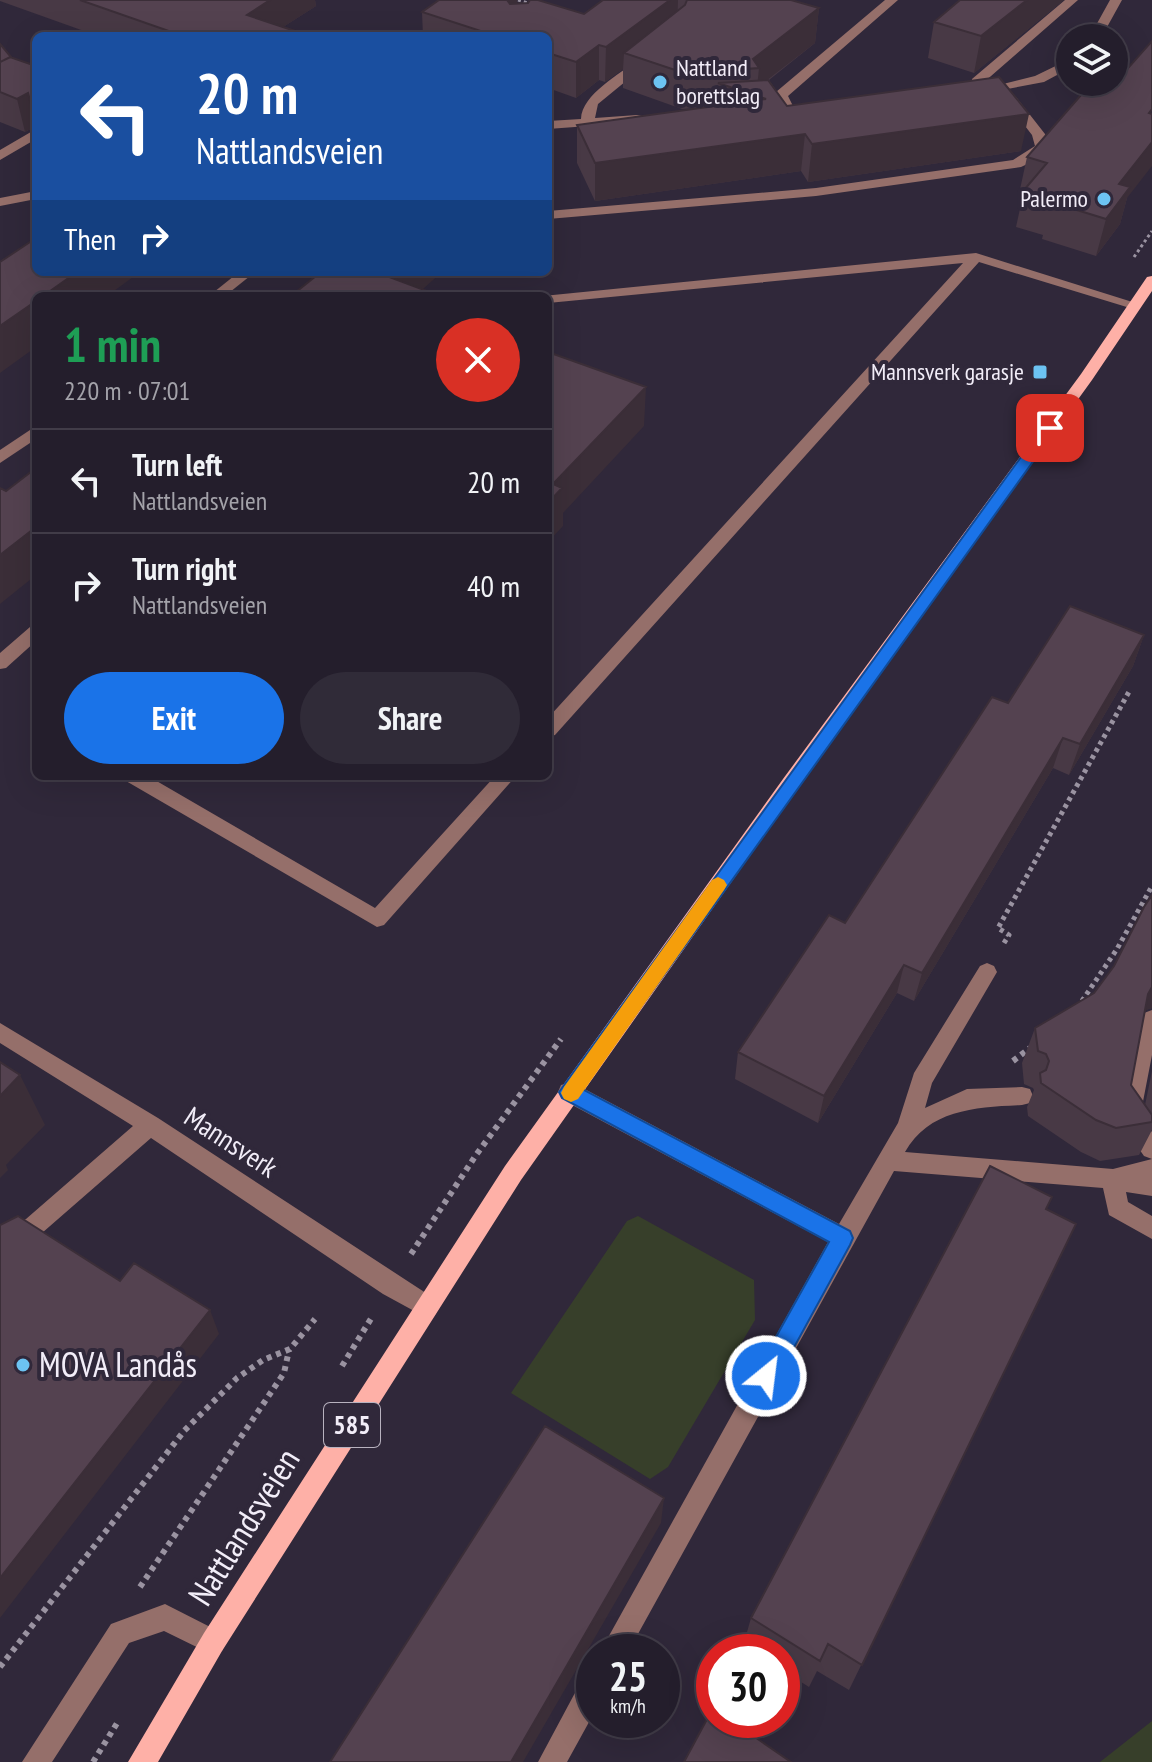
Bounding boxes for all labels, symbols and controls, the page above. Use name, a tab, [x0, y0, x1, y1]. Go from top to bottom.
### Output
map controls	[1056, 24, 1128, 96]
button: layers	[1056, 24, 1128, 96]
place label: Nattland borettslag	[676, 52, 760, 111]
text: 20 m	[196, 57, 298, 129]
icon: left	[64, 64, 168, 168]
marker: Nattland borettslag	[651, 73, 669, 91]
text: Nattlandsveien	[196, 127, 383, 174]
place label: Palermo	[1020, 183, 1088, 214]
marker: Palermo	[1095, 190, 1113, 208]
icon: right	[132, 216, 176, 260]
text: Then	[64, 219, 116, 258]
text: 1 min	[64, 313, 161, 375]
button: close	[436, 318, 520, 402]
place label: Mannsverk garasje	[871, 356, 1024, 387]
marker: Mannsverk garasje	[1031, 363, 1049, 381]
text: 220 m · 07:01	[64, 374, 190, 407]
pin	[1016, 394, 1084, 462]
icon: arrive	[1028, 406, 1072, 450]
text: Turn left	[132, 445, 222, 484]
icon: left	[64, 459, 108, 503]
text: 20 m	[467, 462, 520, 501]
text: Nattlandsveien	[132, 484, 267, 517]
text: Turn right	[132, 549, 236, 588]
icon: right	[64, 563, 108, 607]
text: 40 m	[467, 566, 520, 605]
text: Nattlandsveien	[132, 588, 267, 621]
button: Exit	[64, 672, 284, 764]
button: Share	[300, 672, 520, 764]
street label: Mannsverk	[178, 1098, 285, 1186]
position arrow	[724, 1334, 808, 1418]
place label: MOVA Landås	[39, 1342, 197, 1386]
marker: MOVA Landås	[14, 1356, 32, 1374]
road number: 585	[324, 1403, 380, 1447]
street label: Nattlandsveien	[178, 1440, 309, 1613]
speed limit sign: 30	[696, 1634, 800, 1738]
text: 25	[609, 1650, 647, 1702]
text: km/h	[610, 1693, 646, 1719]

